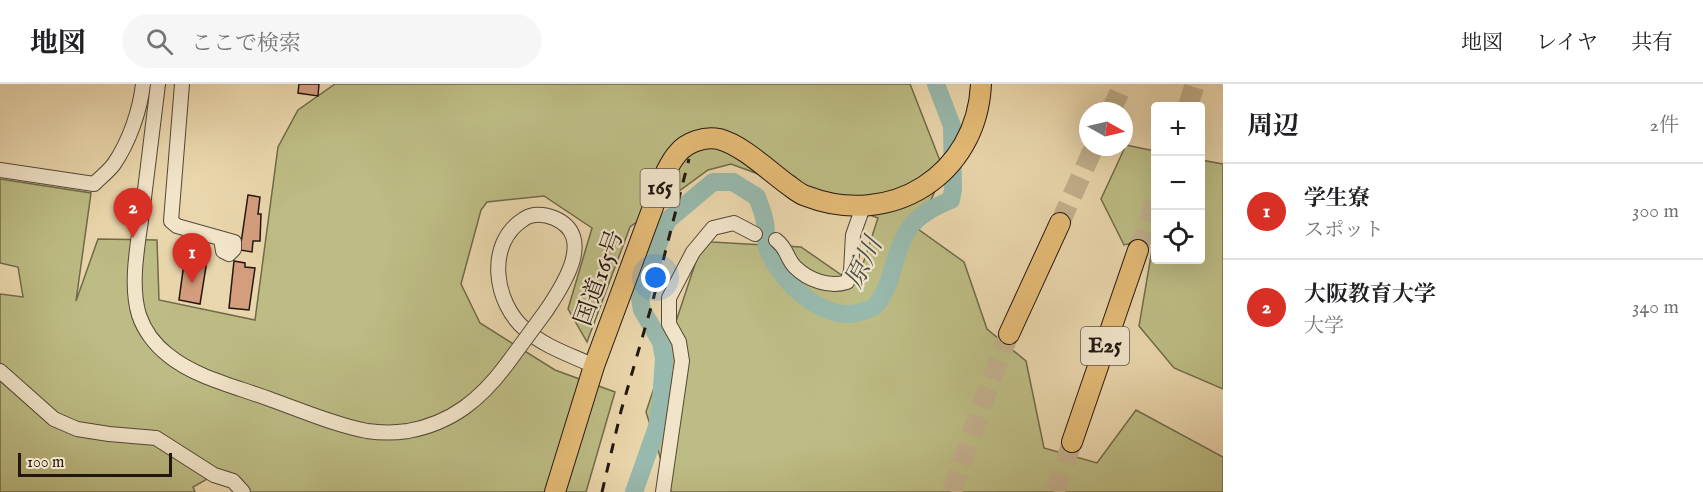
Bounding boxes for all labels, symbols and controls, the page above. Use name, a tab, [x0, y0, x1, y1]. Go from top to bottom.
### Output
search box	[122, 14, 542, 68]
icon: search	[143, 25, 176, 58]
text: 地図	[30, 27, 86, 62]
text: ここで検索	[191, 30, 301, 58]
text: 地図	[1461, 30, 1503, 57]
text: レイヤ	[1536, 30, 1598, 57]
text: 共有	[1631, 30, 1673, 57]
north arrow	[1079, 102, 1133, 156]
map controls	[1151, 102, 1205, 264]
button: +	[1151, 102, 1205, 156]
text: 周辺	[1247, 110, 1299, 143]
text: 2件	[1650, 113, 1679, 138]
button: −	[1151, 156, 1205, 210]
road number: 165	[640, 169, 680, 207]
text: 学生寮	[1304, 185, 1370, 213]
pin: 2	[114, 188, 152, 238]
text: 1	[1263, 199, 1270, 224]
text: 300 m	[1632, 199, 1679, 224]
button: locate	[1151, 210, 1205, 264]
text: スポット	[1304, 218, 1384, 243]
street label: 国道165号	[568, 226, 632, 330]
water label: 原川	[838, 230, 892, 294]
pin: 1	[172, 234, 212, 283]
your location	[641, 263, 670, 292]
text: 大阪教育大学	[1304, 281, 1436, 309]
text: 2	[1262, 295, 1271, 320]
text: 340 m	[1632, 295, 1679, 320]
text: 大学	[1304, 314, 1344, 339]
road number: E25	[1081, 327, 1129, 365]
scale bar	[18, 450, 172, 478]
text: 100 m	[27, 453, 64, 473]

